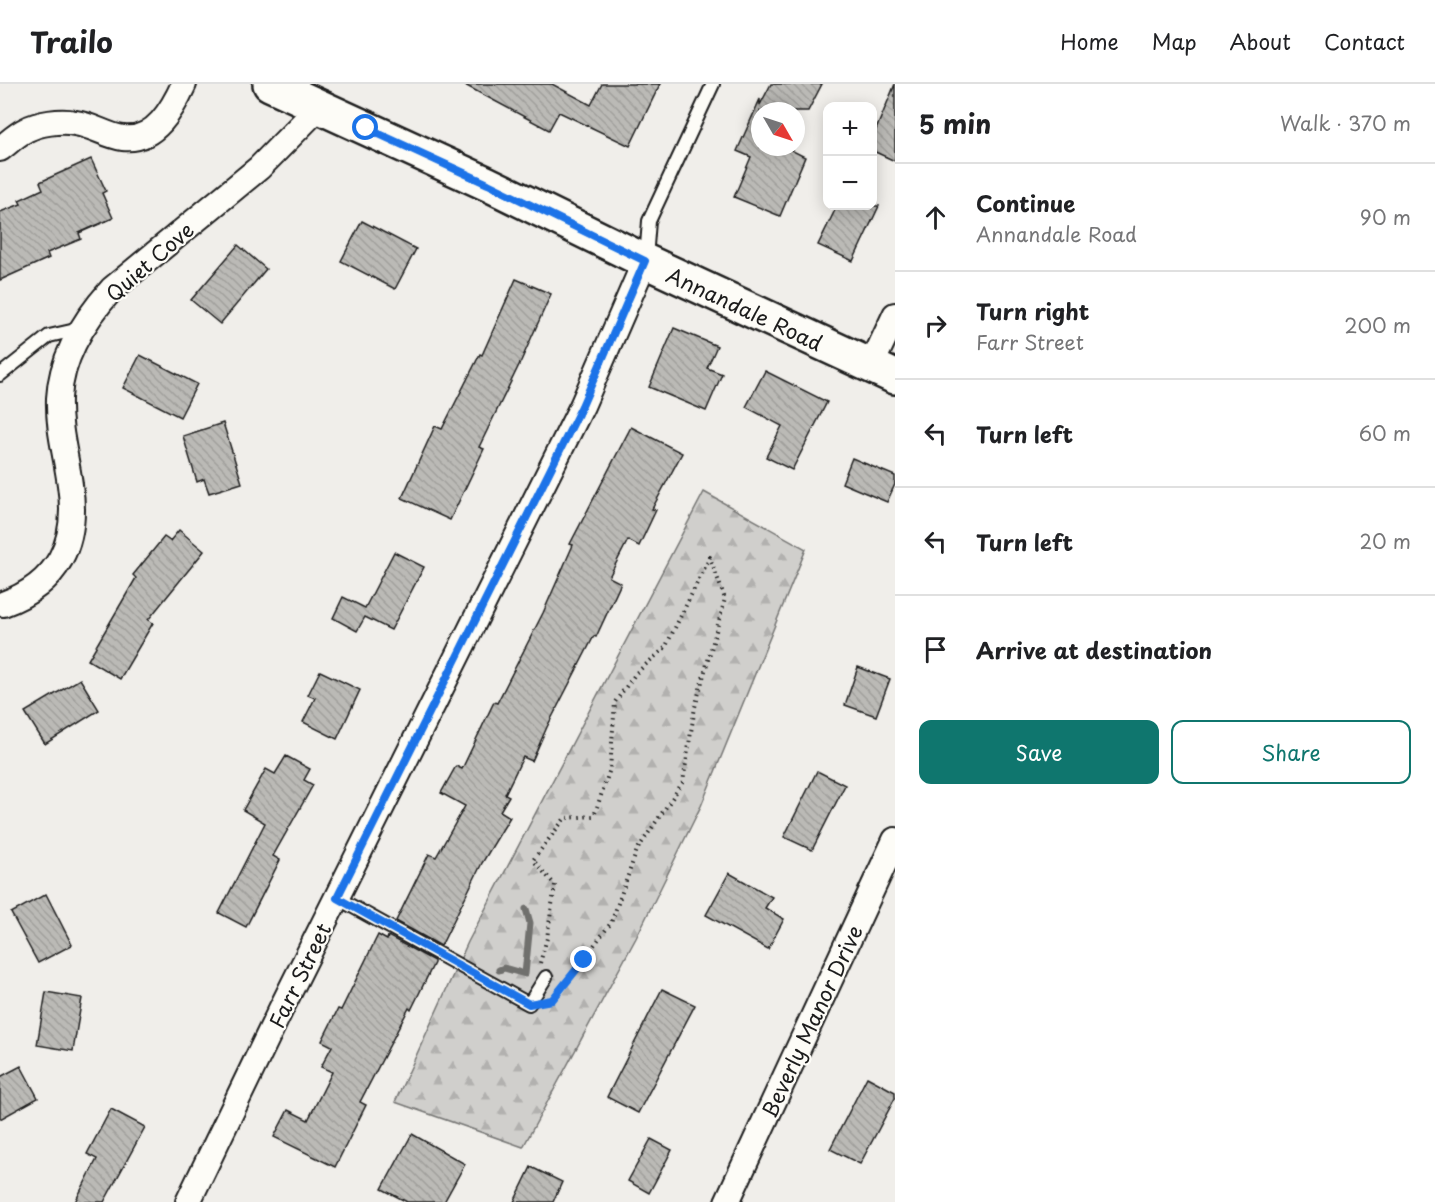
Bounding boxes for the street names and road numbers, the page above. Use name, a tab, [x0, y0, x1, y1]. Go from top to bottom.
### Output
street label: Quiet Cove	[98, 214, 200, 308]
street label: Annandale Road	[662, 258, 828, 358]
street label: Farr Street	[260, 917, 338, 1033]
street label: Beverly Manor Drive	[752, 919, 870, 1123]

